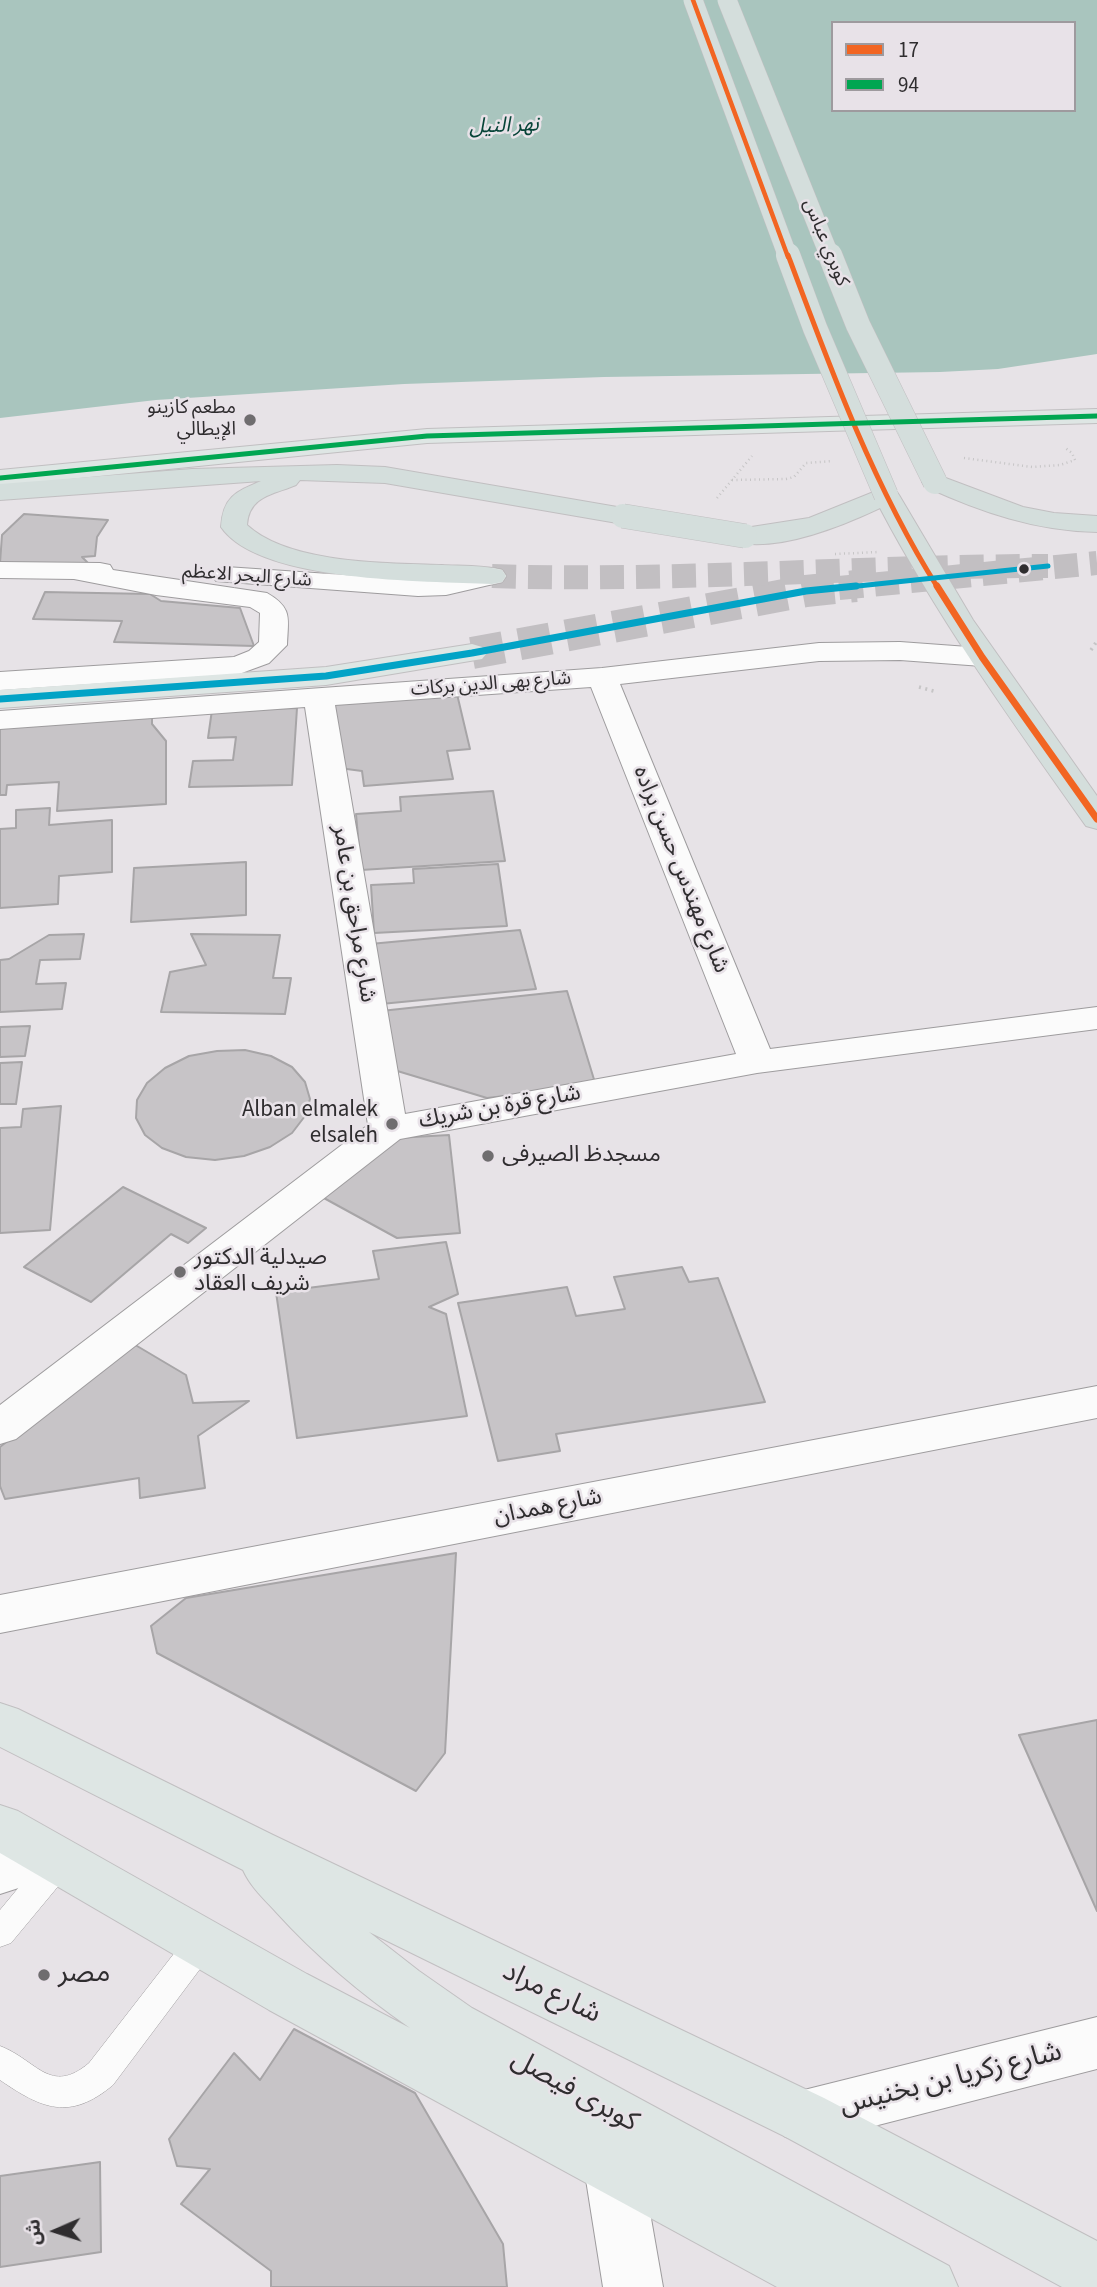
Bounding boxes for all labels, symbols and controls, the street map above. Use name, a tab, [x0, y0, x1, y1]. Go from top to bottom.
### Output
legend	[831, 21, 1076, 112]
text: 17	[898, 35, 919, 65]
text: 94	[898, 70, 919, 100]
water label: نهر النيل	[469, 113, 539, 141]
street label: كوبري عباس	[797, 196, 853, 290]
place label: مطعم كازينو الإيطالي	[147, 398, 236, 442]
marker: مطعم كازينو الإيطالي	[242, 412, 258, 428]
street label: شارع البحر الاعظم	[182, 561, 312, 593]
unlabelled marker	[1017, 562, 1031, 576]
street label: شارع بهى الدين بركات	[410, 668, 572, 702]
street label: شارع مهندس حسن براده	[626, 763, 734, 977]
street label: شارع مراحق بن عامر	[325, 823, 381, 1005]
street label: شارع قرة بن شريك	[417, 1080, 583, 1136]
place label: Alban elmalek elsaleh	[242, 1097, 378, 1151]
marker: Alban elmalek elsaleh	[384, 1116, 400, 1132]
place label: مسجدظ الصيرفى	[502, 1142, 661, 1170]
marker: مسجدظ الصيرفى	[480, 1148, 496, 1164]
place label: صيدلية الدكتور شريف العقاد	[194, 1245, 327, 1299]
marker: صيدلية الدكتور شريف العقاد	[172, 1264, 188, 1280]
street label: شارع همدان	[492, 1484, 604, 1532]
street label: شارع مراد	[496, 1956, 606, 2032]
place label: مصر	[58, 1958, 110, 1992]
marker: مصر	[36, 1967, 52, 1983]
street label: شارع زكريا بن بخنيس	[836, 2036, 1066, 2124]
street label: كوبرى فيصل	[505, 2043, 643, 2141]
north arrow	[21, 2196, 91, 2266]
text: ش	[20, 2218, 49, 2246]

